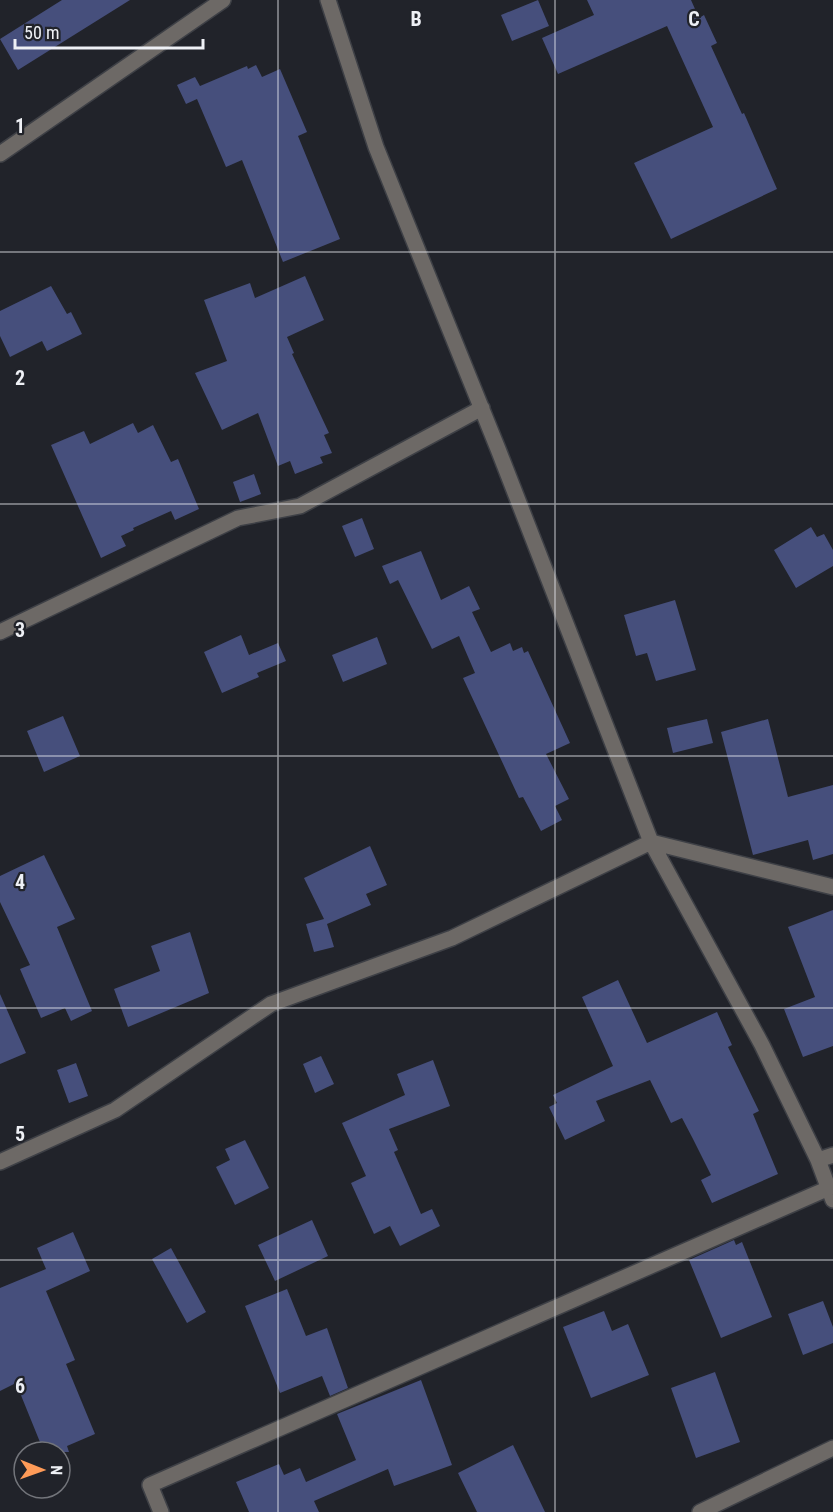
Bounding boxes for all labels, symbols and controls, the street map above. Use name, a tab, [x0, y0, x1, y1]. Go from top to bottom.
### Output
text: B	[410, 7, 422, 31]
text: C	[688, 7, 700, 31]
scale bar	[15, 12, 202, 50]
text: 50 m	[24, 22, 59, 43]
text: 1	[15, 114, 25, 138]
text: 2	[15, 366, 25, 390]
text: 3	[15, 618, 25, 642]
text: 4	[15, 870, 25, 894]
text: 5	[15, 1122, 25, 1146]
text: 6	[15, 1374, 25, 1398]
north arrow	[12, 1440, 72, 1500]
text: N	[47, 1465, 66, 1475]

